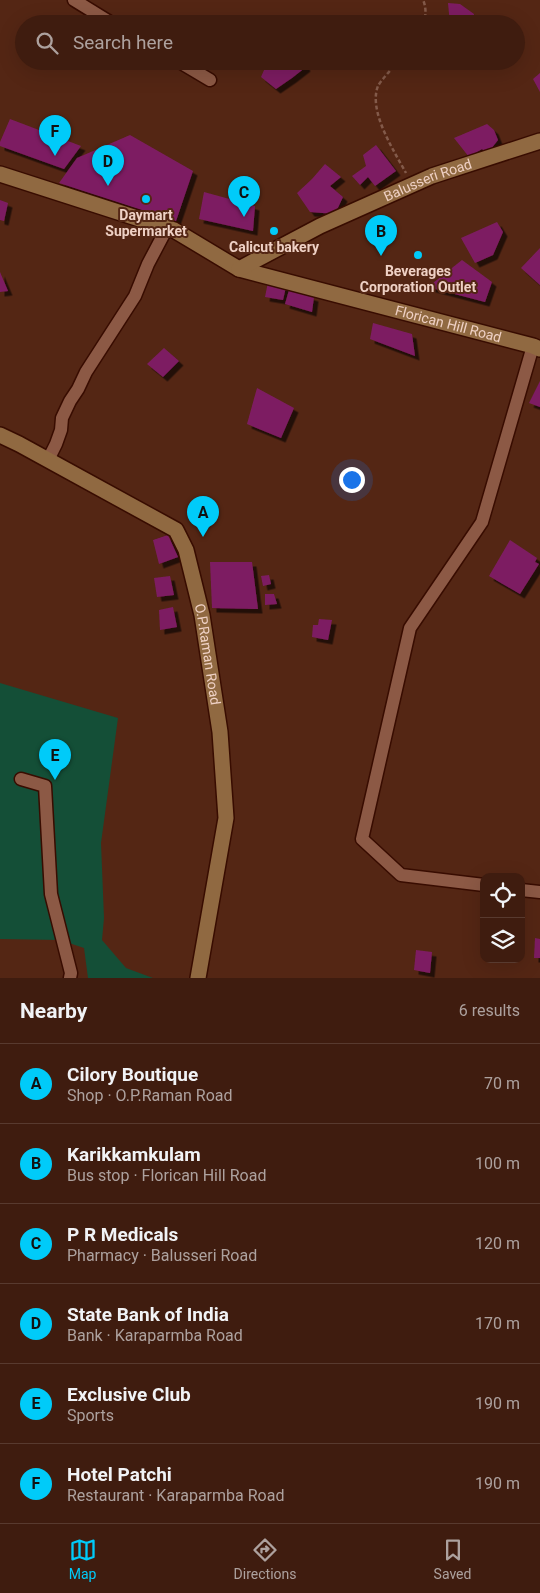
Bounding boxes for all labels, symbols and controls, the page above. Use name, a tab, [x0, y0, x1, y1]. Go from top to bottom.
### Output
search box	[15, 15, 525, 70]
icon: search	[33, 29, 61, 57]
text: Search here	[73, 31, 173, 54]
pin: F	[39, 115, 71, 156]
pin: D	[92, 145, 124, 186]
street label: Balusseri Road	[381, 156, 474, 204]
pin: C	[228, 176, 260, 217]
marker: Daymart Supermarket	[140, 193, 152, 205]
place label: Daymart Supermarket	[105, 207, 187, 239]
pin: B	[365, 215, 397, 256]
marker: Calicut bakery	[268, 225, 280, 237]
place label: Calicut bakery	[229, 239, 320, 255]
marker: Beverages Corporation Outlet	[412, 249, 424, 261]
place label: Beverages Corporation Outlet	[360, 263, 476, 295]
street label: Florican Hill Road	[393, 302, 503, 345]
your location	[339, 467, 365, 493]
pin: A	[187, 496, 219, 537]
street label: O.P.Raman Road	[191, 602, 224, 706]
pin: E	[39, 739, 71, 780]
map controls	[480, 873, 525, 963]
button: locate	[480, 873, 525, 918]
button: layers	[480, 918, 525, 963]
text: Nearby	[20, 999, 87, 1023]
text: 6 results	[459, 1001, 520, 1020]
text: Cilory Boutique	[67, 1063, 198, 1086]
text: A	[31, 1074, 41, 1093]
text: 70 m	[484, 1074, 520, 1093]
text: Shop · O.P.Raman Road	[67, 1086, 233, 1105]
text: Karikkamkulam	[67, 1143, 201, 1166]
text: B	[31, 1154, 41, 1173]
text: 100 m	[475, 1154, 520, 1173]
text: Bus stop · Florican Hill Road	[67, 1166, 266, 1185]
text: P R Medicals	[67, 1223, 178, 1246]
text: C	[31, 1234, 41, 1253]
text: 120 m	[475, 1234, 520, 1253]
text: Pharmacy · Balusseri Road	[67, 1246, 257, 1265]
text: State Bank of India	[67, 1303, 229, 1326]
text: D	[31, 1314, 41, 1333]
text: 170 m	[475, 1314, 520, 1333]
text: Bank · Karaparmba Road	[67, 1326, 243, 1345]
text: Exclusive Club	[67, 1383, 191, 1406]
text: E	[32, 1394, 41, 1413]
text: 190 m	[475, 1394, 520, 1413]
text: Sports	[67, 1406, 114, 1425]
text: Hotel Patchi	[67, 1463, 172, 1486]
text: F	[32, 1474, 40, 1493]
text: 190 m	[475, 1474, 520, 1493]
text: Restaurant · Karaparmba Road	[67, 1486, 284, 1505]
tab: Map	[69, 1536, 97, 1582]
tab: Directions	[234, 1536, 297, 1582]
tab: Saved	[434, 1536, 471, 1582]

